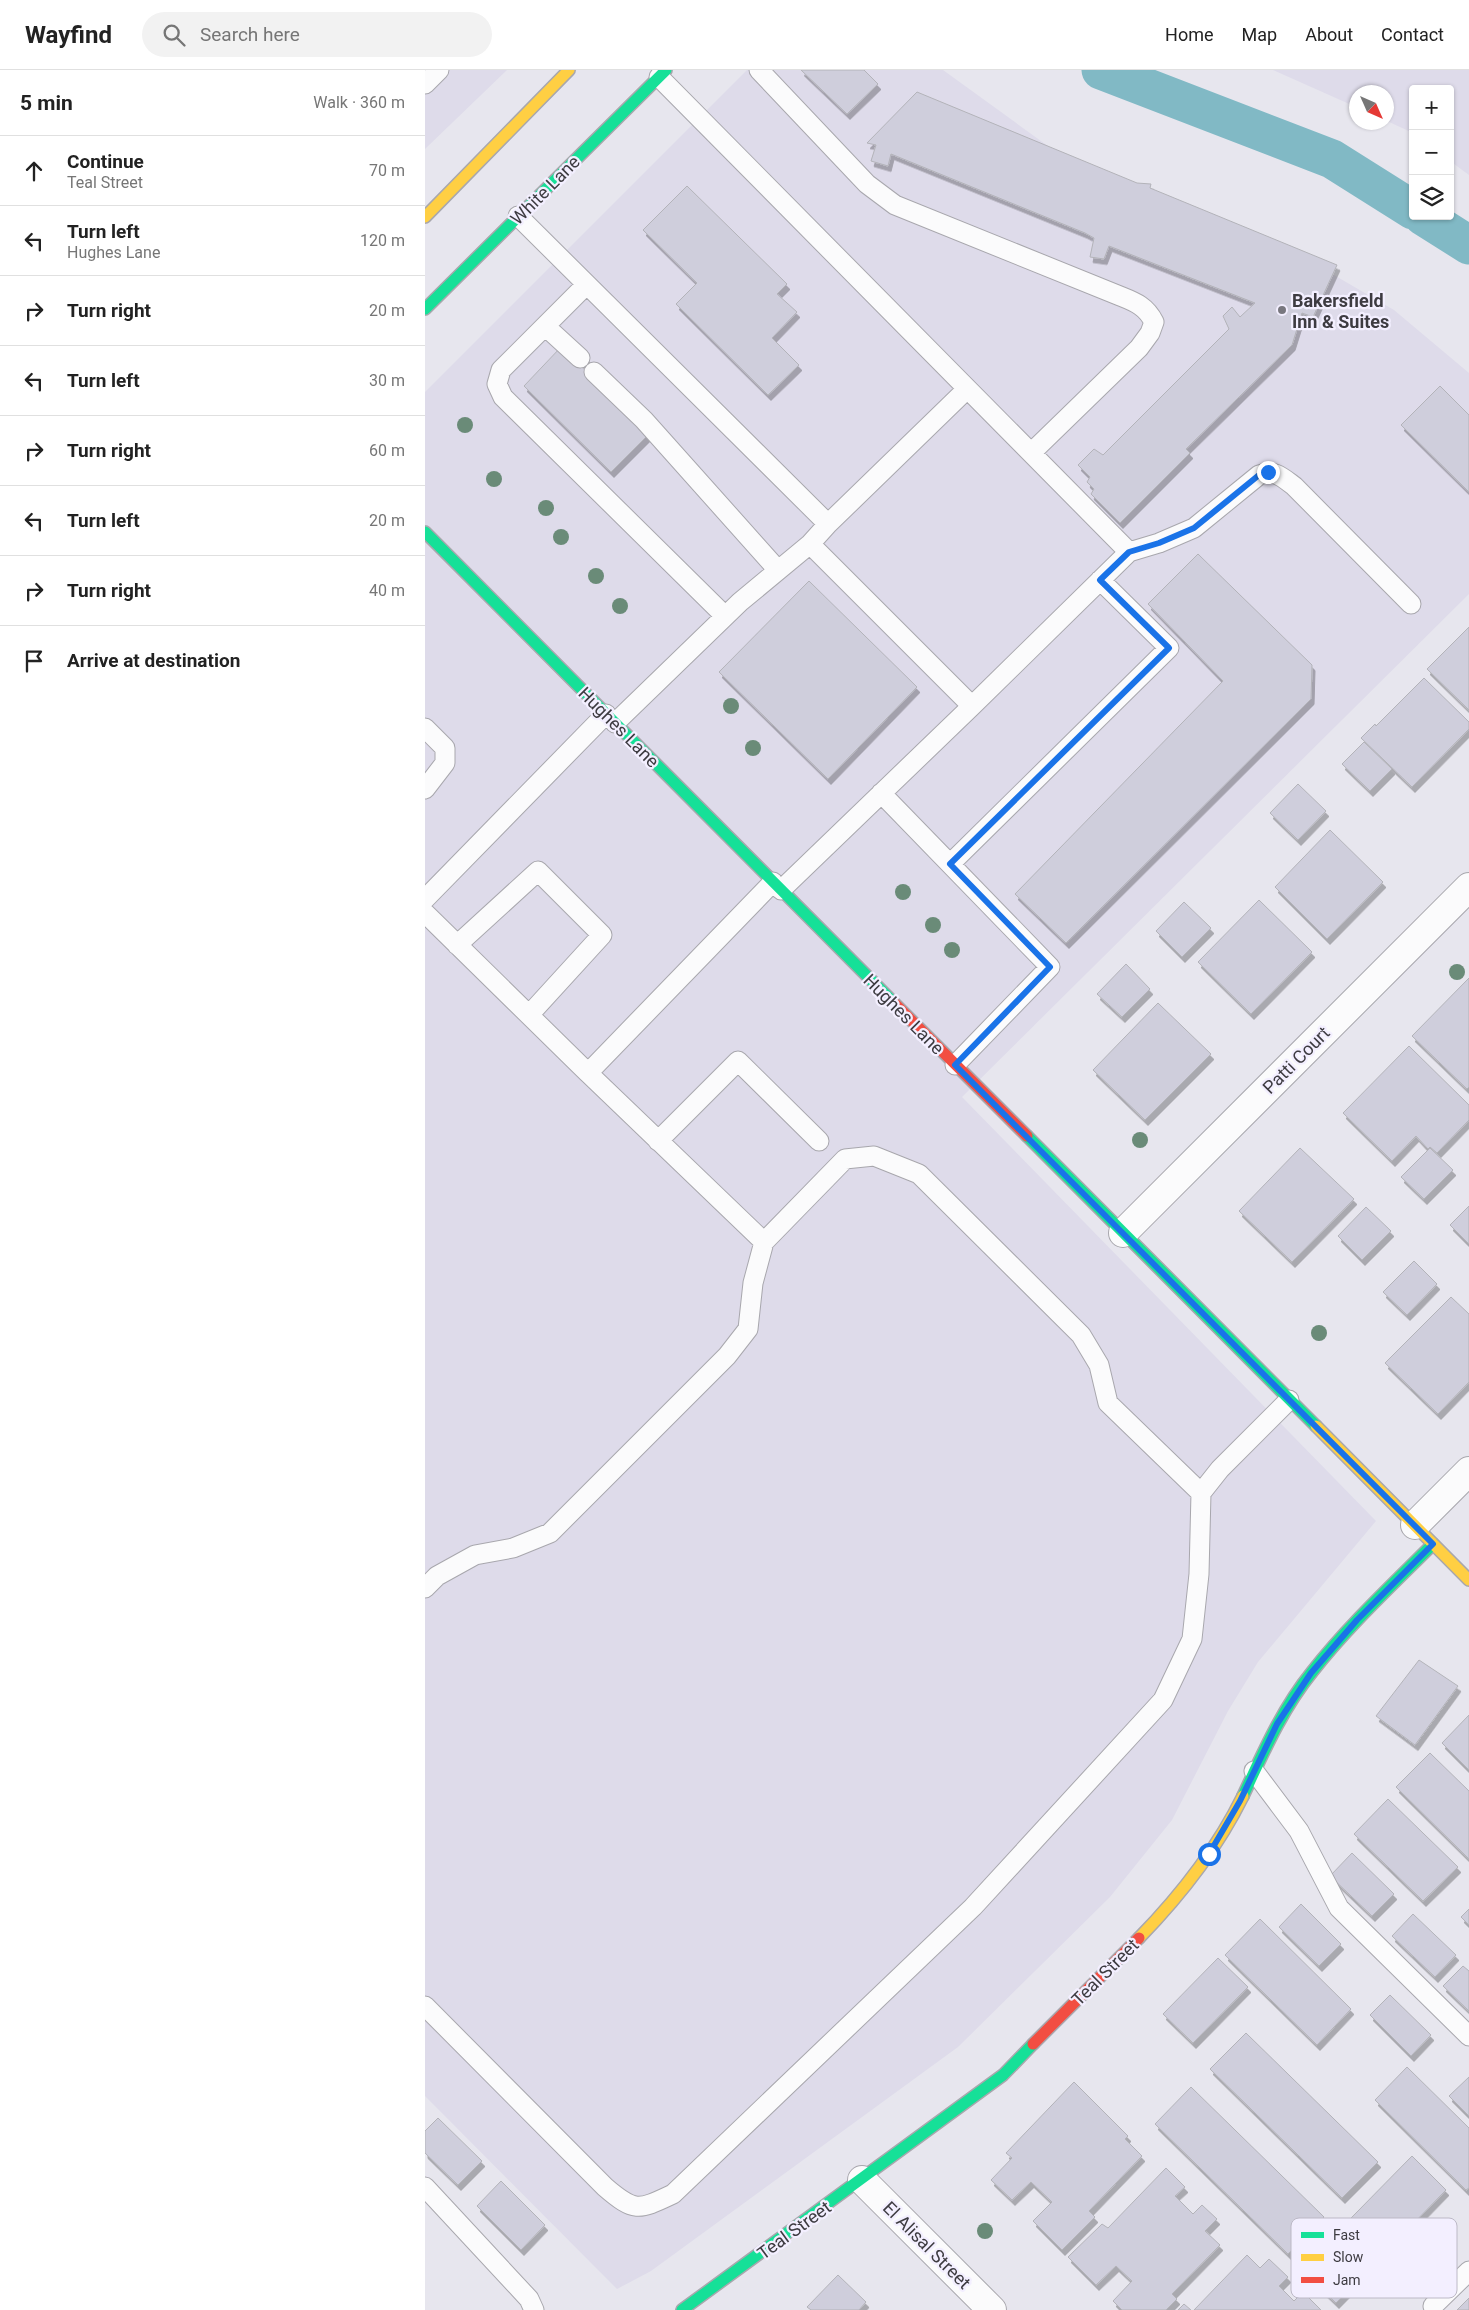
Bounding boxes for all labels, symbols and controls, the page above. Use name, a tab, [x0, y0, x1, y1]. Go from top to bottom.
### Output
search box	[142, 12, 492, 57]
text: Wayfind	[25, 21, 112, 49]
icon: search	[160, 21, 188, 49]
text: Search here	[200, 23, 300, 46]
text: Home	[1165, 24, 1214, 45]
text: Map	[1242, 24, 1277, 45]
text: About	[1305, 24, 1353, 45]
text: Contact	[1381, 24, 1444, 45]
north arrow	[1349, 85, 1394, 130]
map controls	[1409, 85, 1454, 220]
button: +	[1409, 85, 1454, 130]
text: 5 min	[20, 91, 73, 115]
text: Walk · 360 m	[313, 93, 405, 112]
button: −	[1409, 130, 1454, 175]
text: Continue	[67, 150, 144, 173]
street label: White Lane	[506, 151, 584, 229]
icon: ahead	[20, 157, 48, 185]
text: 70 m	[369, 161, 405, 180]
text: Teal Street	[67, 173, 143, 192]
button: layers	[1409, 175, 1454, 220]
text: Turn left	[67, 220, 140, 243]
icon: left	[20, 227, 48, 255]
text: 120 m	[360, 231, 405, 250]
text: Hughes Lane	[67, 243, 160, 262]
place label: Bakersfield Inn & Suites	[1292, 290, 1389, 332]
icon: right	[20, 297, 48, 325]
text: Turn right	[67, 299, 151, 322]
text: 20 m	[369, 301, 405, 320]
marker: Bakersfield Inn & Suites	[1276, 304, 1288, 316]
icon: left	[20, 367, 48, 395]
text: Turn left	[67, 369, 140, 392]
text: 30 m	[369, 371, 405, 390]
icon: right	[20, 437, 48, 465]
text: Turn right	[67, 439, 151, 462]
text: 60 m	[369, 441, 405, 460]
route end	[1257, 461, 1280, 484]
icon: left	[20, 507, 48, 535]
text: Turn left	[67, 509, 140, 532]
text: 20 m	[369, 511, 405, 530]
icon: right	[20, 577, 48, 605]
text: Turn right	[67, 579, 151, 602]
text: 40 m	[369, 581, 405, 600]
icon: arrive	[20, 647, 48, 675]
text: Arrive at destination	[67, 649, 240, 672]
street label: Hughes Lane	[574, 682, 664, 772]
street label: Hughes Lane	[859, 969, 949, 1059]
street label: Patti Court	[1258, 1022, 1334, 1098]
route start	[1198, 1843, 1221, 1866]
street label: Teal Street	[1067, 1934, 1143, 2010]
street label: Teal Street	[753, 2196, 835, 2264]
street label: El Alisal Street	[879, 2197, 975, 2293]
legend	[1291, 2218, 1457, 2298]
text: Fast	[1333, 2227, 1360, 2243]
text: Slow	[1333, 2249, 1364, 2265]
text: Jam	[1333, 2272, 1361, 2288]

